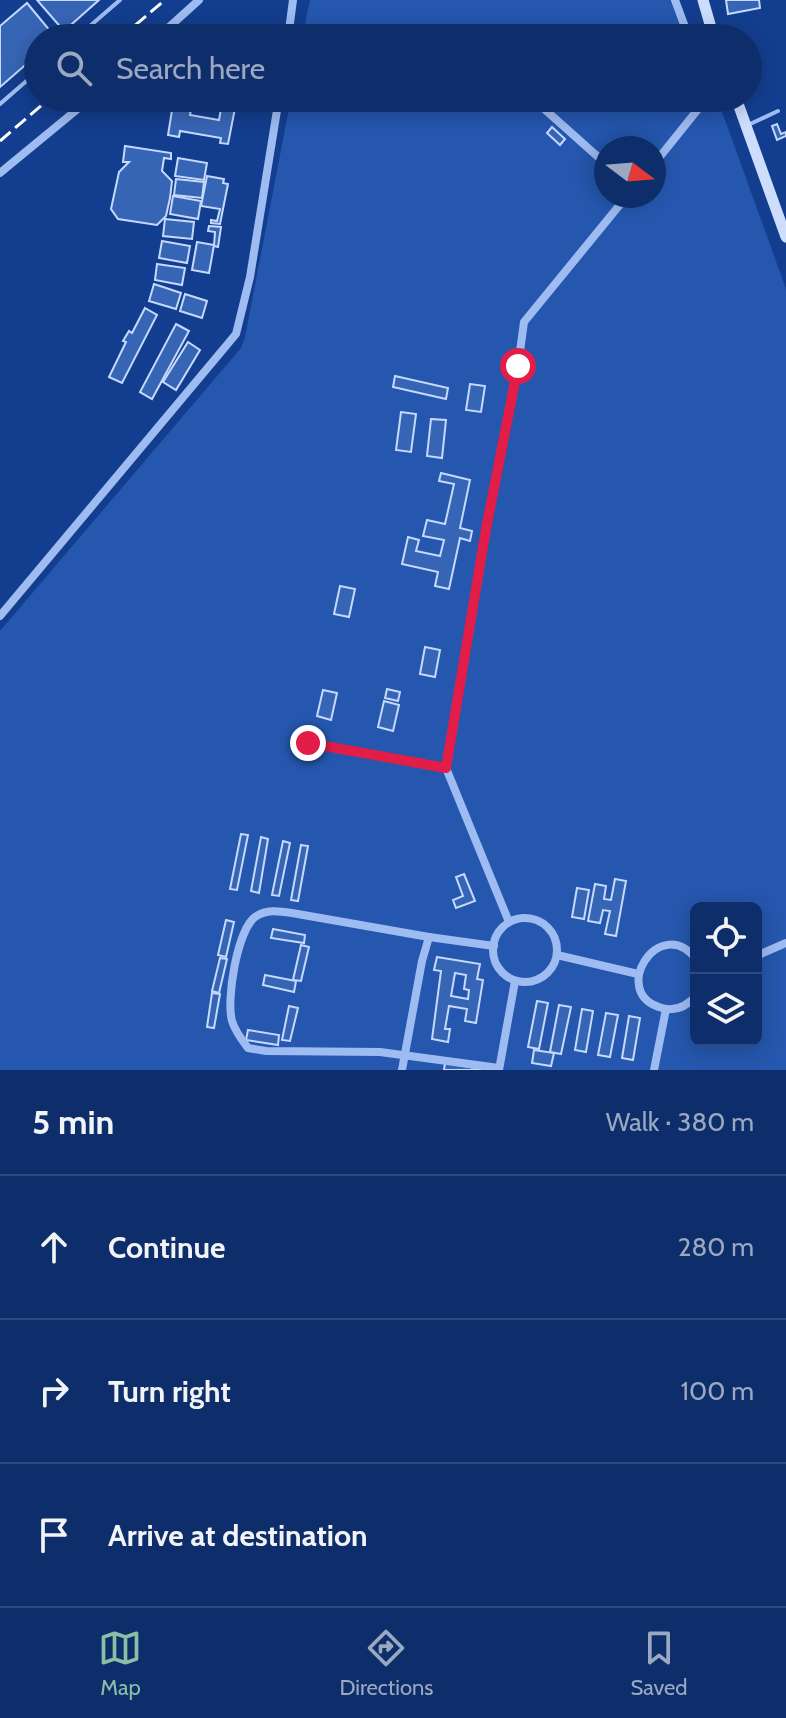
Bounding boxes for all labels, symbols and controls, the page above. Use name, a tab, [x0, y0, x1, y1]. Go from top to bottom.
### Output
search box	[24, 24, 762, 112]
icon: search	[52, 46, 96, 90]
text: Search here	[116, 50, 265, 87]
north arrow	[594, 136, 666, 208]
route start	[500, 348, 536, 384]
route end	[290, 725, 326, 761]
map controls	[690, 902, 762, 1046]
button: locate	[690, 902, 762, 974]
button: layers	[690, 974, 762, 1046]
text: 5 min	[32, 1101, 114, 1143]
text: Walk · 380 m	[606, 1106, 754, 1138]
icon: ahead	[32, 1225, 76, 1269]
text: Continue	[108, 1229, 225, 1266]
text: 280 m	[678, 1231, 754, 1263]
icon: right	[32, 1369, 76, 1413]
text: Turn right	[108, 1373, 231, 1410]
text: 100 m	[681, 1375, 754, 1407]
icon: arrive	[32, 1513, 76, 1557]
text: Arrive at destination	[108, 1517, 368, 1554]
tab: Map	[98, 1626, 142, 1701]
tab: Directions	[339, 1626, 433, 1701]
tab: Saved	[630, 1626, 688, 1701]

